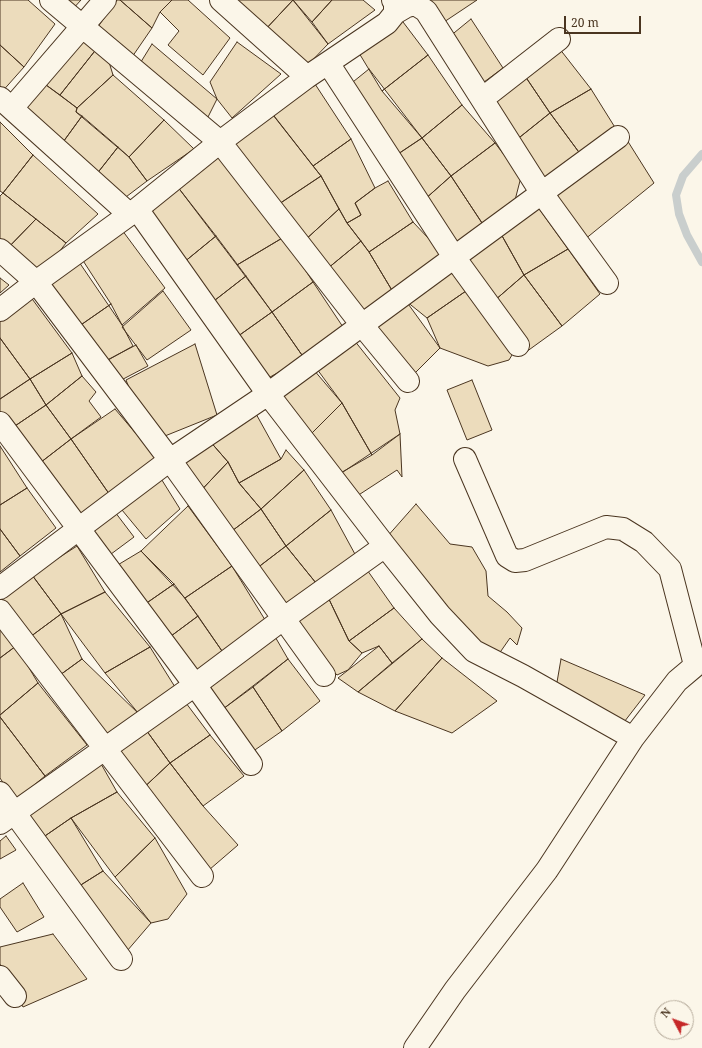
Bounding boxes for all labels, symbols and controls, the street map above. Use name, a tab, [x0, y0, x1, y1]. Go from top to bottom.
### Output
scale bar	[566, 8, 643, 34]
text: 20 m	[571, 14, 599, 31]
north arrow	[654, 1000, 694, 1040]
text: N	[657, 1004, 674, 1021]

